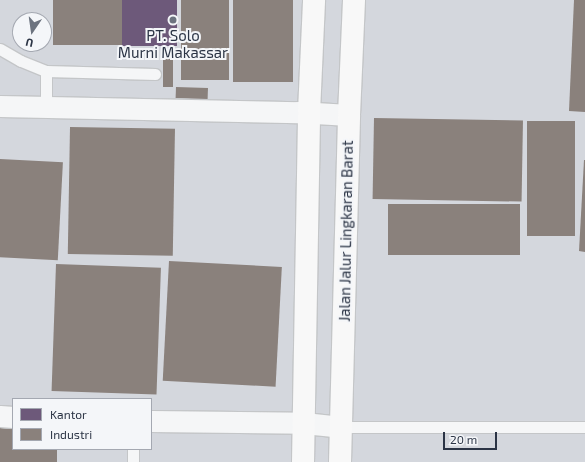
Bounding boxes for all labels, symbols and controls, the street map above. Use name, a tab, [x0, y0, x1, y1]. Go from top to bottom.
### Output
north arrow	[12, 12, 52, 52]
marker: PT. Solo Murni Makassar	[168, 15, 178, 25]
place label: PT. Solo Murni Makassar	[118, 26, 228, 61]
text: U	[24, 36, 35, 50]
street label: Jalan Jalur Lingkaran Barat	[335, 140, 357, 322]
legend	[12, 398, 152, 450]
text: Kantor	[50, 407, 87, 421]
scale bar	[445, 424, 499, 450]
text: Industri	[50, 427, 92, 441]
text: 20 m	[450, 432, 477, 446]

